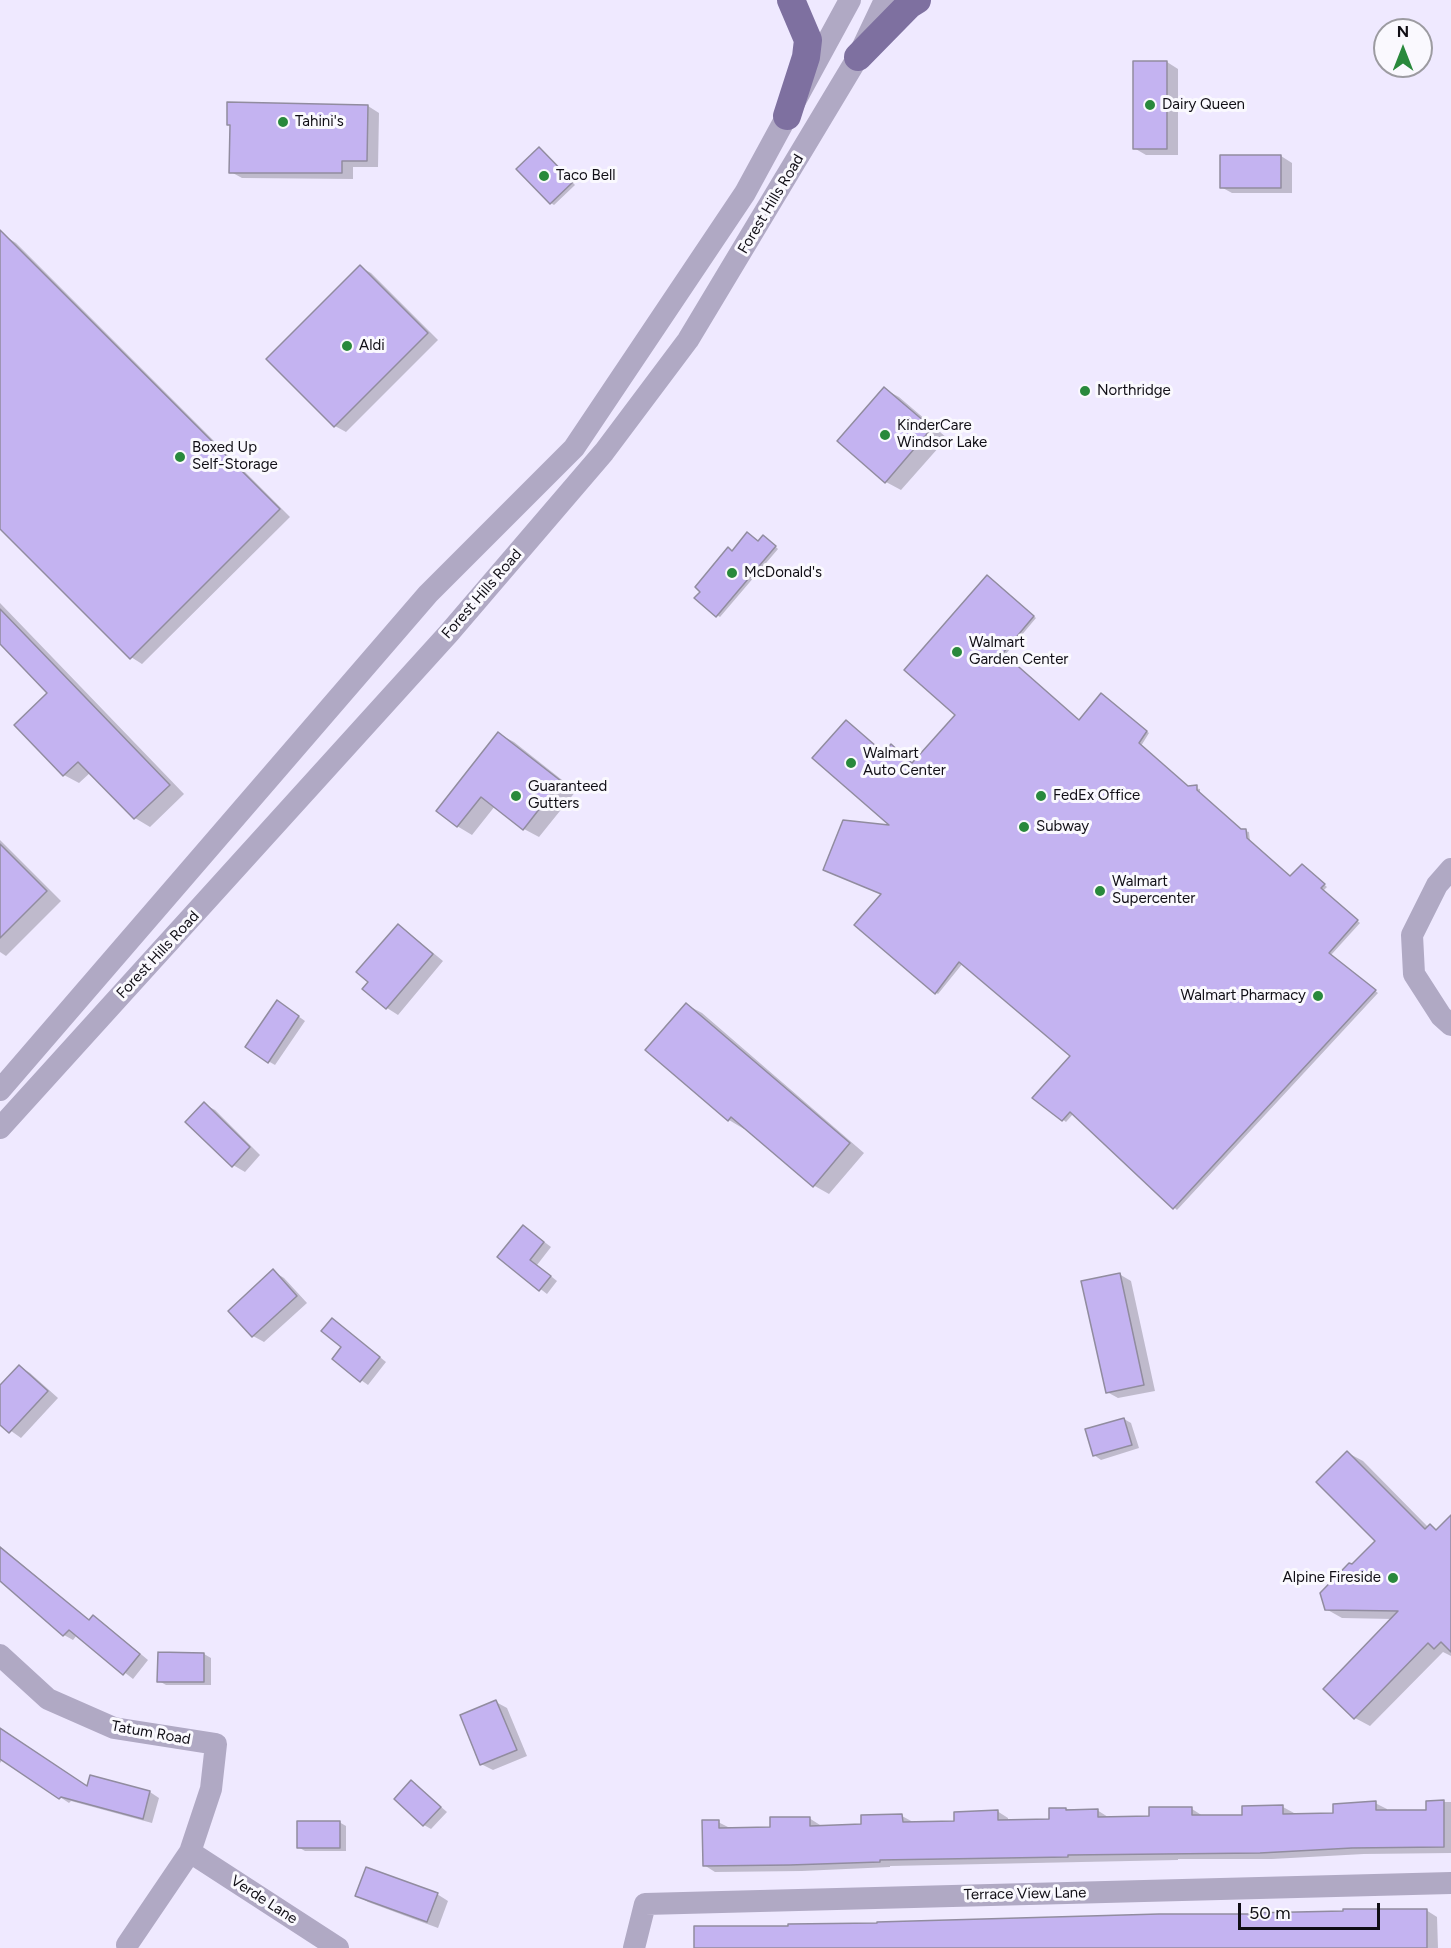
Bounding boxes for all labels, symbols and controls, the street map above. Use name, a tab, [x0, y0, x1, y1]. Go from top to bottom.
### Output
north arrow	[1373, 18, 1433, 78]
text: N	[1397, 22, 1409, 41]
place label: Dairy Queen	[1162, 96, 1245, 114]
marker: Dairy Queen	[1143, 98, 1157, 112]
place label: Tahini's	[295, 113, 344, 131]
marker: Tahini's	[276, 115, 290, 129]
street label: Forest Hills Road	[734, 151, 808, 257]
place label: Taco Bell	[556, 167, 615, 185]
marker: Taco Bell	[537, 169, 551, 183]
place label: Aldi	[359, 337, 385, 355]
marker: Aldi	[340, 339, 354, 353]
place label: Northridge	[1097, 382, 1171, 400]
marker: Northridge	[1078, 384, 1092, 398]
place label: KinderCare Windsor Lake	[897, 417, 987, 452]
marker: KinderCare Windsor Lake	[878, 428, 892, 442]
place label: Boxed Up Self-Storage	[192, 439, 278, 474]
marker: Boxed Up Self-Storage	[173, 450, 187, 464]
street label: Forest Hills Road	[438, 545, 526, 643]
place label: McDonald's	[744, 564, 822, 582]
marker: McDonald's	[725, 566, 739, 580]
place label: Walmart Garden Center	[969, 634, 1068, 669]
marker: Walmart Garden Center	[950, 645, 964, 659]
place label: Walmart Auto Center	[863, 745, 946, 780]
marker: Walmart Auto Center	[844, 756, 858, 770]
place label: Guaranteed Gutters	[528, 778, 607, 813]
place label: FedEx Office	[1053, 787, 1140, 805]
marker: Guaranteed Gutters	[509, 789, 523, 803]
marker: FedEx Office	[1034, 789, 1048, 803]
place label: Subway	[1036, 818, 1089, 836]
marker: Subway	[1017, 820, 1031, 834]
place label: Walmart Supercenter	[1112, 873, 1195, 908]
marker: Walmart Supercenter	[1093, 884, 1107, 898]
street label: Forest Hills Road	[113, 908, 203, 1002]
place label: Walmart Pharmacy	[1180, 987, 1306, 1005]
marker: Walmart Pharmacy	[1311, 989, 1325, 1003]
place label: Alpine Fireside	[1283, 1569, 1381, 1587]
marker: Alpine Fireside	[1386, 1571, 1400, 1585]
street label: Tatum Road	[110, 1717, 192, 1749]
street label: Verde Lane	[227, 1872, 301, 1928]
street label: Terrace View Lane	[964, 1884, 1086, 1904]
scale bar	[1241, 1891, 1384, 1929]
text: 50 m	[1249, 1902, 1291, 1924]

